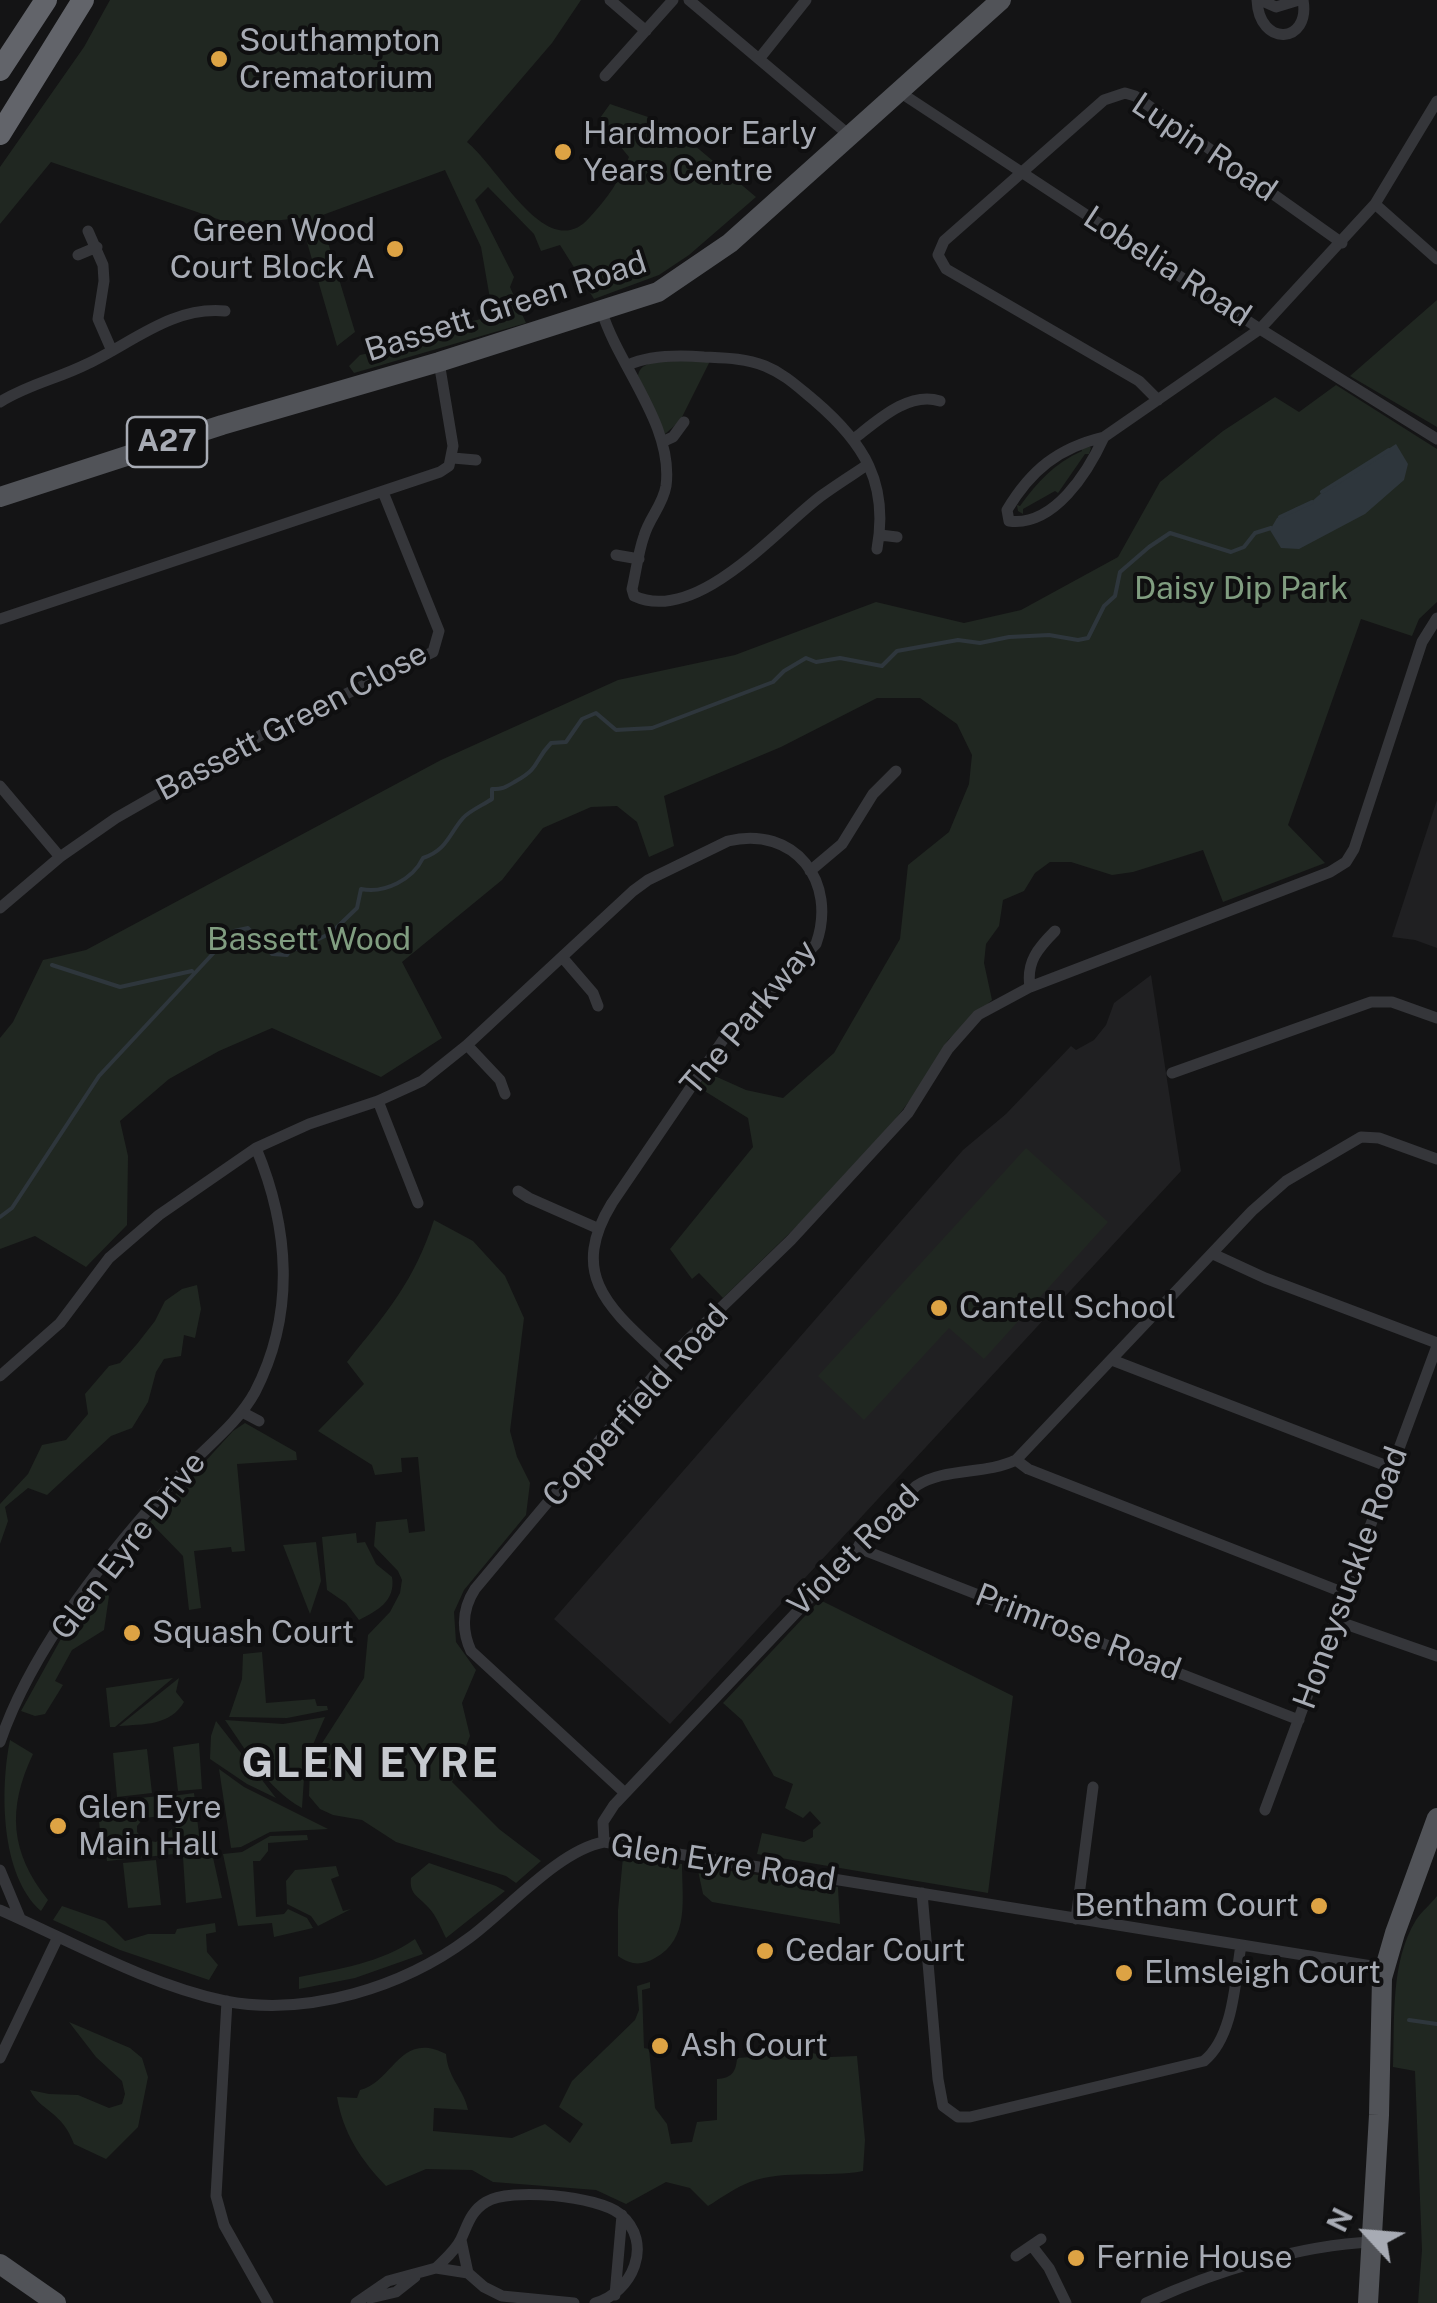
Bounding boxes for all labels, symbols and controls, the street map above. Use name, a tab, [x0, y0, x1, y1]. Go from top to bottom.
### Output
place label: Southampton Crematorium	[239, 22, 440, 97]
marker: Southampton Crematorium	[208, 48, 230, 70]
street label: Lupin Road	[1124, 86, 1284, 210]
place label: Hardmoor Early Years Centre	[583, 115, 817, 190]
marker: Hardmoor Early Years Centre	[552, 141, 574, 163]
street label: Lobelia Road	[1076, 199, 1258, 335]
place label: Green Wood Court Block A	[170, 212, 375, 287]
marker: Green Wood Court Block A	[384, 238, 406, 260]
street label: Bassett Green Road	[360, 243, 652, 371]
road number: A27	[127, 417, 207, 467]
park label: Daisy Dip Park	[1134, 570, 1348, 608]
street label: Bassett Green Close	[150, 634, 434, 810]
park label: Bassett Wood	[207, 921, 411, 959]
street label: The Parkway	[673, 933, 825, 1103]
place label: Cantell School	[959, 1289, 1176, 1327]
street label: Copperfield Road	[535, 1297, 737, 1515]
marker: Cantell School	[928, 1297, 950, 1319]
street label: Honeysuckle Road	[1286, 1442, 1416, 1714]
street label: Glen Eyre Drive	[44, 1444, 214, 1648]
street label: Violet Road	[780, 1477, 928, 1625]
street label: Primrose Road	[970, 1576, 1186, 1690]
place label: Squash Court	[152, 1614, 354, 1652]
marker: Squash Court	[121, 1622, 143, 1644]
district label: GLEN EYRE	[241, 1739, 501, 1789]
place label: Glen Eyre Main Hall	[78, 1789, 222, 1864]
marker: Glen Eyre Main Hall	[47, 1815, 69, 1837]
street label: Glen Eyre Road	[608, 1826, 838, 1900]
place label: Bentham Court	[1074, 1887, 1299, 1925]
marker: Bentham Court	[1308, 1895, 1330, 1917]
place label: Cedar Court	[785, 1932, 965, 1970]
marker: Cedar Court	[754, 1940, 776, 1962]
place label: Elmsleigh Court	[1144, 1954, 1381, 1992]
marker: Elmsleigh Court	[1113, 1962, 1135, 1984]
place label: Ash Court	[680, 2027, 828, 2065]
marker: Ash Court	[649, 2035, 671, 2057]
north arrow	[1317, 2183, 1417, 2283]
text: N	[1320, 2203, 1359, 2237]
place label: Fernie House	[1096, 2239, 1293, 2277]
marker: Fernie House	[1065, 2247, 1087, 2269]

